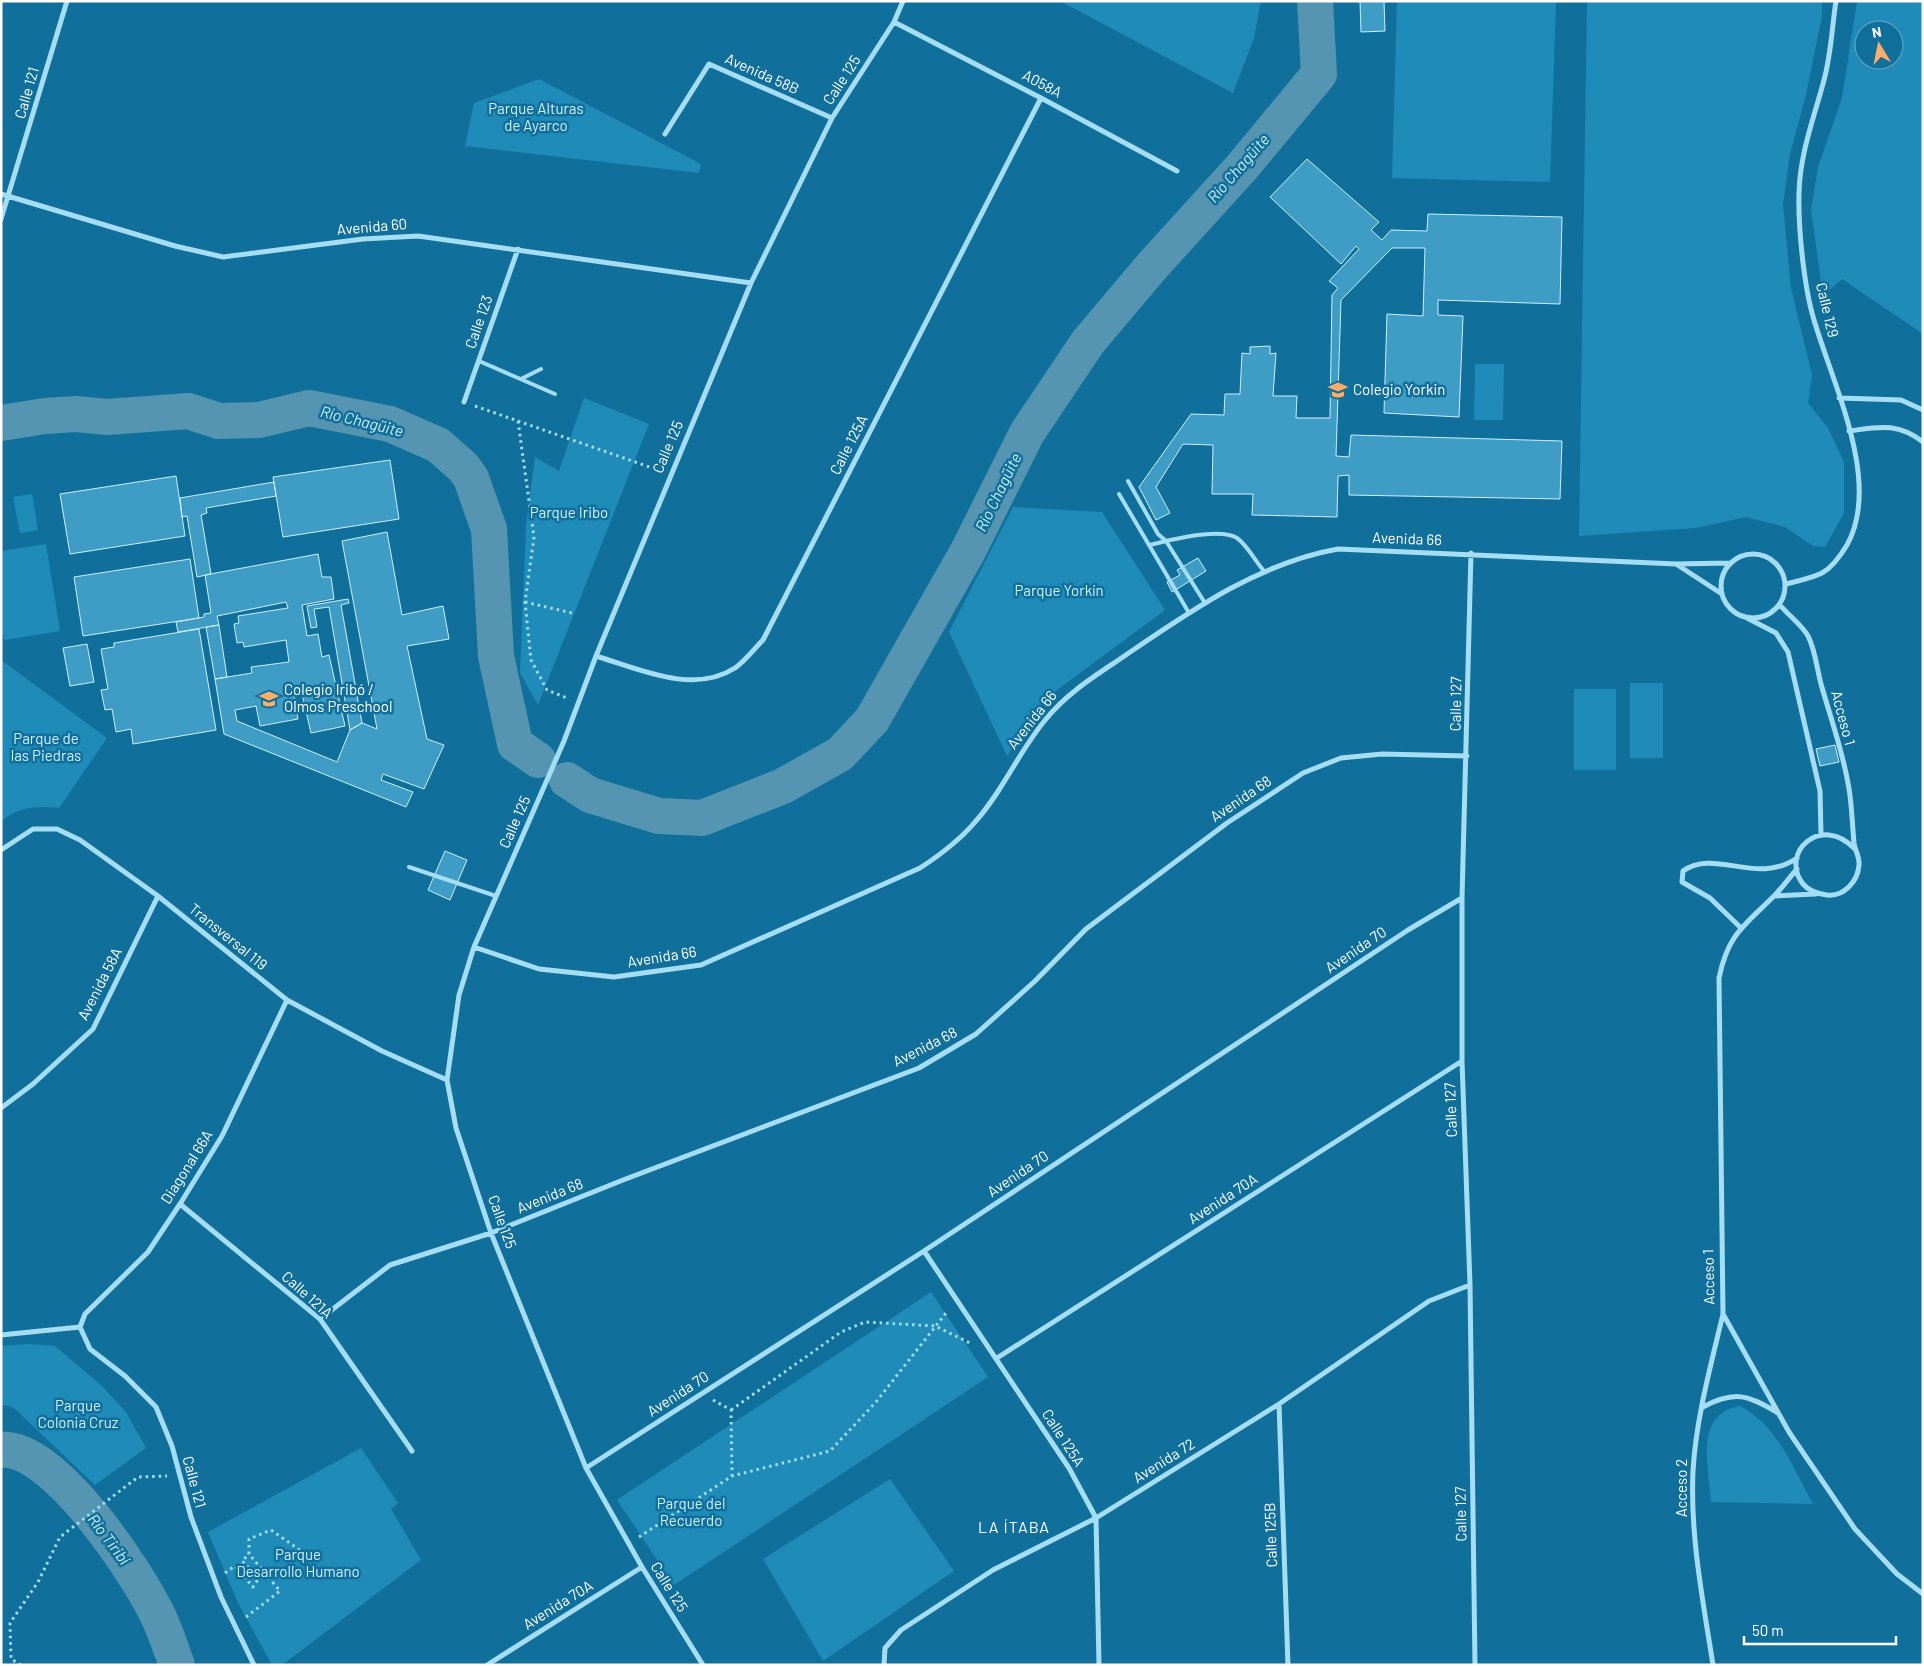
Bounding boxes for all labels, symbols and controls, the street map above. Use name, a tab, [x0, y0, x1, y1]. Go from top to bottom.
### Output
north arrow	[1854, 20, 1904, 70]
text: N	[1871, 23, 1883, 41]
street label: Avenida 58B	[723, 49, 802, 97]
street label: Calle 125	[818, 51, 864, 108]
street label: Calle 121	[10, 65, 42, 121]
street label: A058A	[1020, 65, 1065, 101]
park label: Parque Alturas de Ayarco	[488, 99, 584, 134]
water label: Río Chagüite	[1203, 129, 1273, 206]
street label: Avenida 60	[336, 214, 408, 238]
street label: Calle 129	[1813, 281, 1843, 339]
street label: Calle 123	[461, 293, 496, 351]
school or university icon: Colegio Yorkin	[1327, 379, 1349, 401]
place label: Colegio Yorkin	[1353, 380, 1445, 398]
water label: Río Chagüite	[319, 401, 406, 440]
street label: Calle 125A	[825, 412, 871, 477]
street label: Calle 125	[648, 418, 686, 476]
water label: Río Chagüite	[970, 449, 1025, 534]
park label: Parque Iribo	[530, 503, 608, 521]
street label: Avenida 66	[1372, 528, 1442, 548]
park label: Parque Yorkín	[1014, 581, 1104, 599]
street label: Calle 127	[1446, 676, 1464, 732]
place label: Colegio Iribó / Olmos Preschool	[284, 680, 392, 715]
street label: Avenida 66	[1003, 686, 1060, 752]
school or university icon: Colegio Iribó / Olmos Preschool	[258, 688, 280, 710]
street label: Acceso 1	[1828, 688, 1860, 747]
park label: Parque de las Piedras	[11, 729, 81, 764]
street label: Avenida 68	[1206, 771, 1274, 825]
street label: Calle 125	[495, 793, 534, 851]
street label: Transversal 119	[186, 899, 271, 973]
street label: Avenida 70	[1321, 922, 1389, 976]
street label: Avenida 66	[626, 942, 698, 970]
street label: Avenida 58A	[73, 944, 125, 1023]
street label: Avenida 68	[889, 1022, 960, 1070]
street label: Calle 127	[1440, 1082, 1460, 1138]
street label: Diagonal 66A	[156, 1126, 216, 1207]
street label: Avenida 70	[983, 1146, 1051, 1200]
street label: Avenida 70A	[1184, 1169, 1260, 1227]
street label: Avenida 68	[514, 1174, 585, 1217]
street label: Calle 125	[485, 1192, 521, 1251]
street label: Acceso 1	[1699, 1249, 1717, 1305]
street label: Calle 121A	[279, 1267, 337, 1322]
street label: Avenida 70	[643, 1367, 712, 1420]
park label: Parque Colonia Cruz	[38, 1396, 119, 1431]
street label: Calle 125A	[1039, 1405, 1089, 1469]
street label: Avenida 72	[1129, 1434, 1198, 1486]
street label: Calle 121	[179, 1454, 211, 1510]
street label: Acceso 2	[1672, 1459, 1690, 1517]
street label: Calle 127	[1451, 1486, 1469, 1542]
park label: Parque del Recuerdo	[657, 1494, 725, 1529]
street label: Calle 125B	[1260, 1502, 1280, 1568]
water label: Río Tiribí	[84, 1510, 136, 1569]
district label: LA ÍTABA	[978, 1517, 1050, 1536]
park label: Parque Desarrollo Humano	[236, 1545, 360, 1580]
street label: Calle 125	[647, 1558, 692, 1615]
street label: Avenida 70A	[519, 1576, 596, 1633]
scale bar	[1744, 1614, 1896, 1646]
text: 50 m	[1752, 1621, 1784, 1639]

